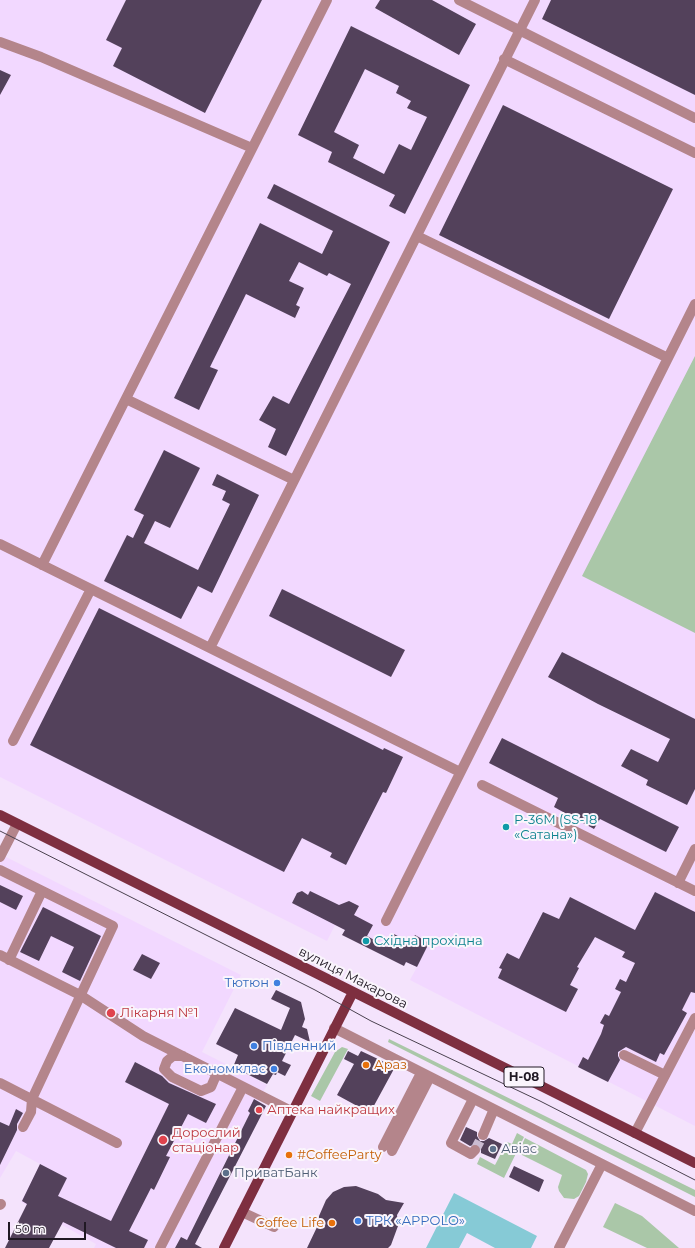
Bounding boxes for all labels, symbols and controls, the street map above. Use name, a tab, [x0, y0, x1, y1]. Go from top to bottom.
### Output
place label: Р-36М (SS-18 «Сатана»)	[514, 812, 597, 843]
marker: Р-36М (SS-18 «Сатана»)	[501, 822, 511, 832]
place label: Східна прохідна	[374, 933, 483, 949]
marker: Східна прохідна	[361, 936, 371, 946]
street label: вулиця Макарова	[296, 944, 410, 1012]
place label: Тютюн	[224, 975, 269, 991]
marker: Тютюн	[272, 978, 282, 988]
place label: Лікарня №1	[120, 1005, 198, 1021]
marker: Лікарня №1	[105, 1007, 117, 1019]
place label: Південний	[262, 1038, 336, 1054]
marker: Південний	[249, 1041, 259, 1051]
place label: Араз	[374, 1057, 407, 1073]
marker: Араз	[361, 1060, 371, 1070]
place label: Економклас	[184, 1061, 266, 1077]
marker: Економклас	[269, 1064, 279, 1074]
road number: Н-08	[504, 1067, 544, 1087]
place label: Аптека найкращих	[267, 1102, 395, 1118]
marker: Аптека найкращих	[254, 1105, 264, 1115]
place label: Дорослий стаціонар	[172, 1125, 241, 1156]
marker: Дорослий стаціонар	[157, 1134, 169, 1146]
place label: Авіас	[501, 1141, 537, 1157]
marker: Авіас	[488, 1144, 498, 1154]
place label: #CoffeeParty	[297, 1147, 382, 1163]
marker: #CoffeeParty	[284, 1150, 294, 1160]
place label: ПриватБанк	[234, 1165, 318, 1181]
marker: ПриватБанк	[221, 1168, 231, 1178]
place label: ТРК «APPOLO»	[366, 1213, 465, 1229]
scale bar	[10, 1214, 88, 1240]
place label: Coffee Life	[256, 1215, 324, 1231]
marker: ТРК «APPOLO»	[353, 1216, 363, 1226]
marker: Coffee Life	[327, 1218, 337, 1228]
text: 50 m	[15, 1221, 46, 1236]

